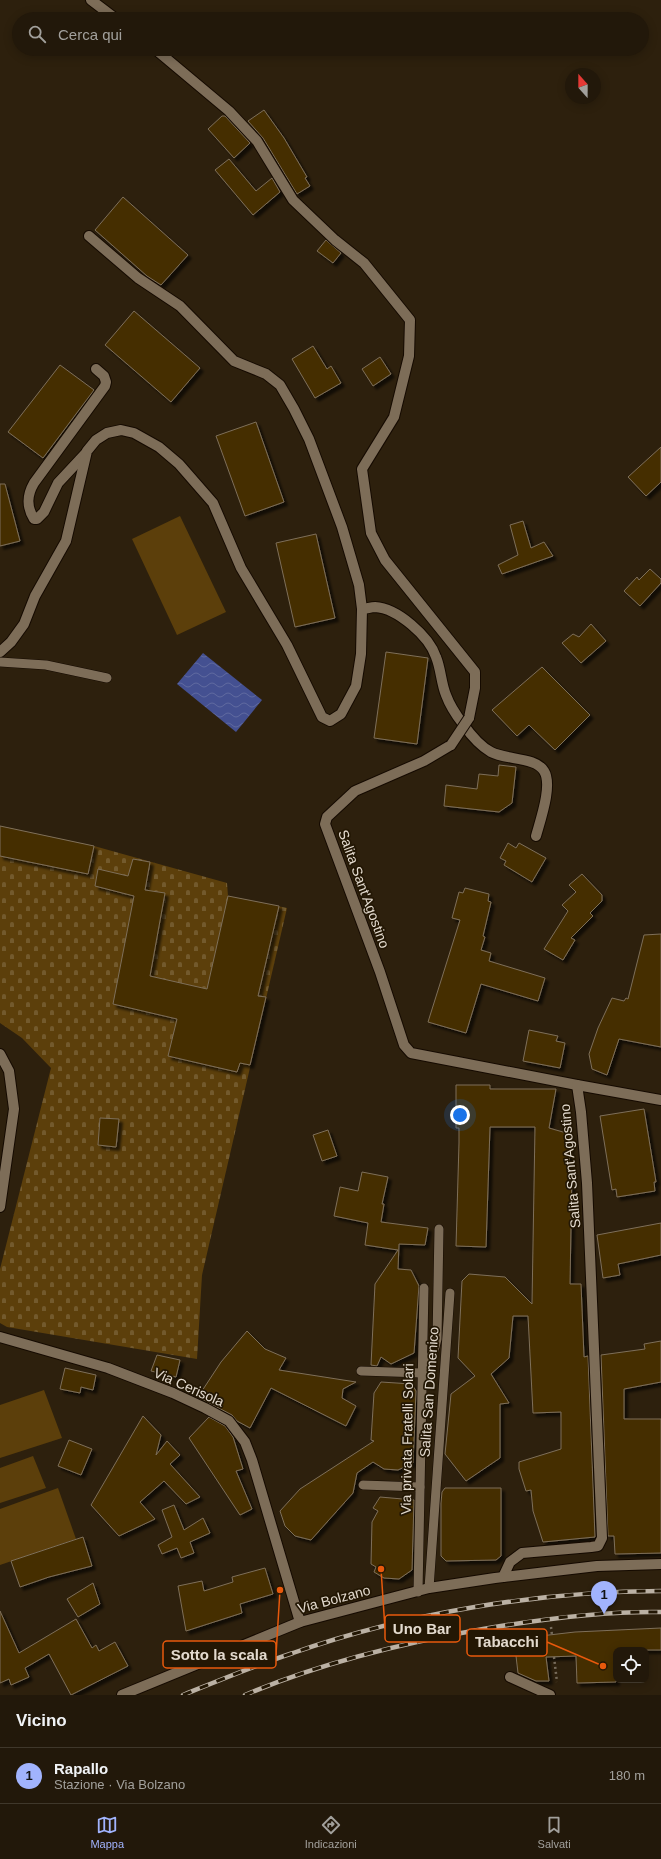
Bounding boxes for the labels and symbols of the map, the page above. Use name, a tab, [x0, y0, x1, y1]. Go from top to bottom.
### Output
north arrow	[565, 68, 601, 104]
street label: Salita Sant'Agostino	[335, 828, 393, 951]
street label: Salita Sant'Agostino	[557, 1103, 583, 1229]
your location	[450, 1105, 470, 1125]
street label: Salita San Domenico	[416, 1326, 442, 1458]
street label: Via privata Fratelli Solari	[398, 1363, 416, 1515]
street label: Via Cerisola	[151, 1364, 227, 1410]
pin: 1	[591, 1581, 617, 1614]
street label: Via Bolzano	[296, 1582, 372, 1616]
callout: Uno Bar	[385, 1615, 460, 1642]
text: Uno Bar	[393, 1620, 451, 1637]
callout: Tabacchi	[467, 1629, 547, 1656]
text: Tabacchi	[475, 1633, 539, 1650]
callout: Sotto la scala	[163, 1641, 276, 1668]
text: Sotto la scala	[171, 1646, 268, 1663]

